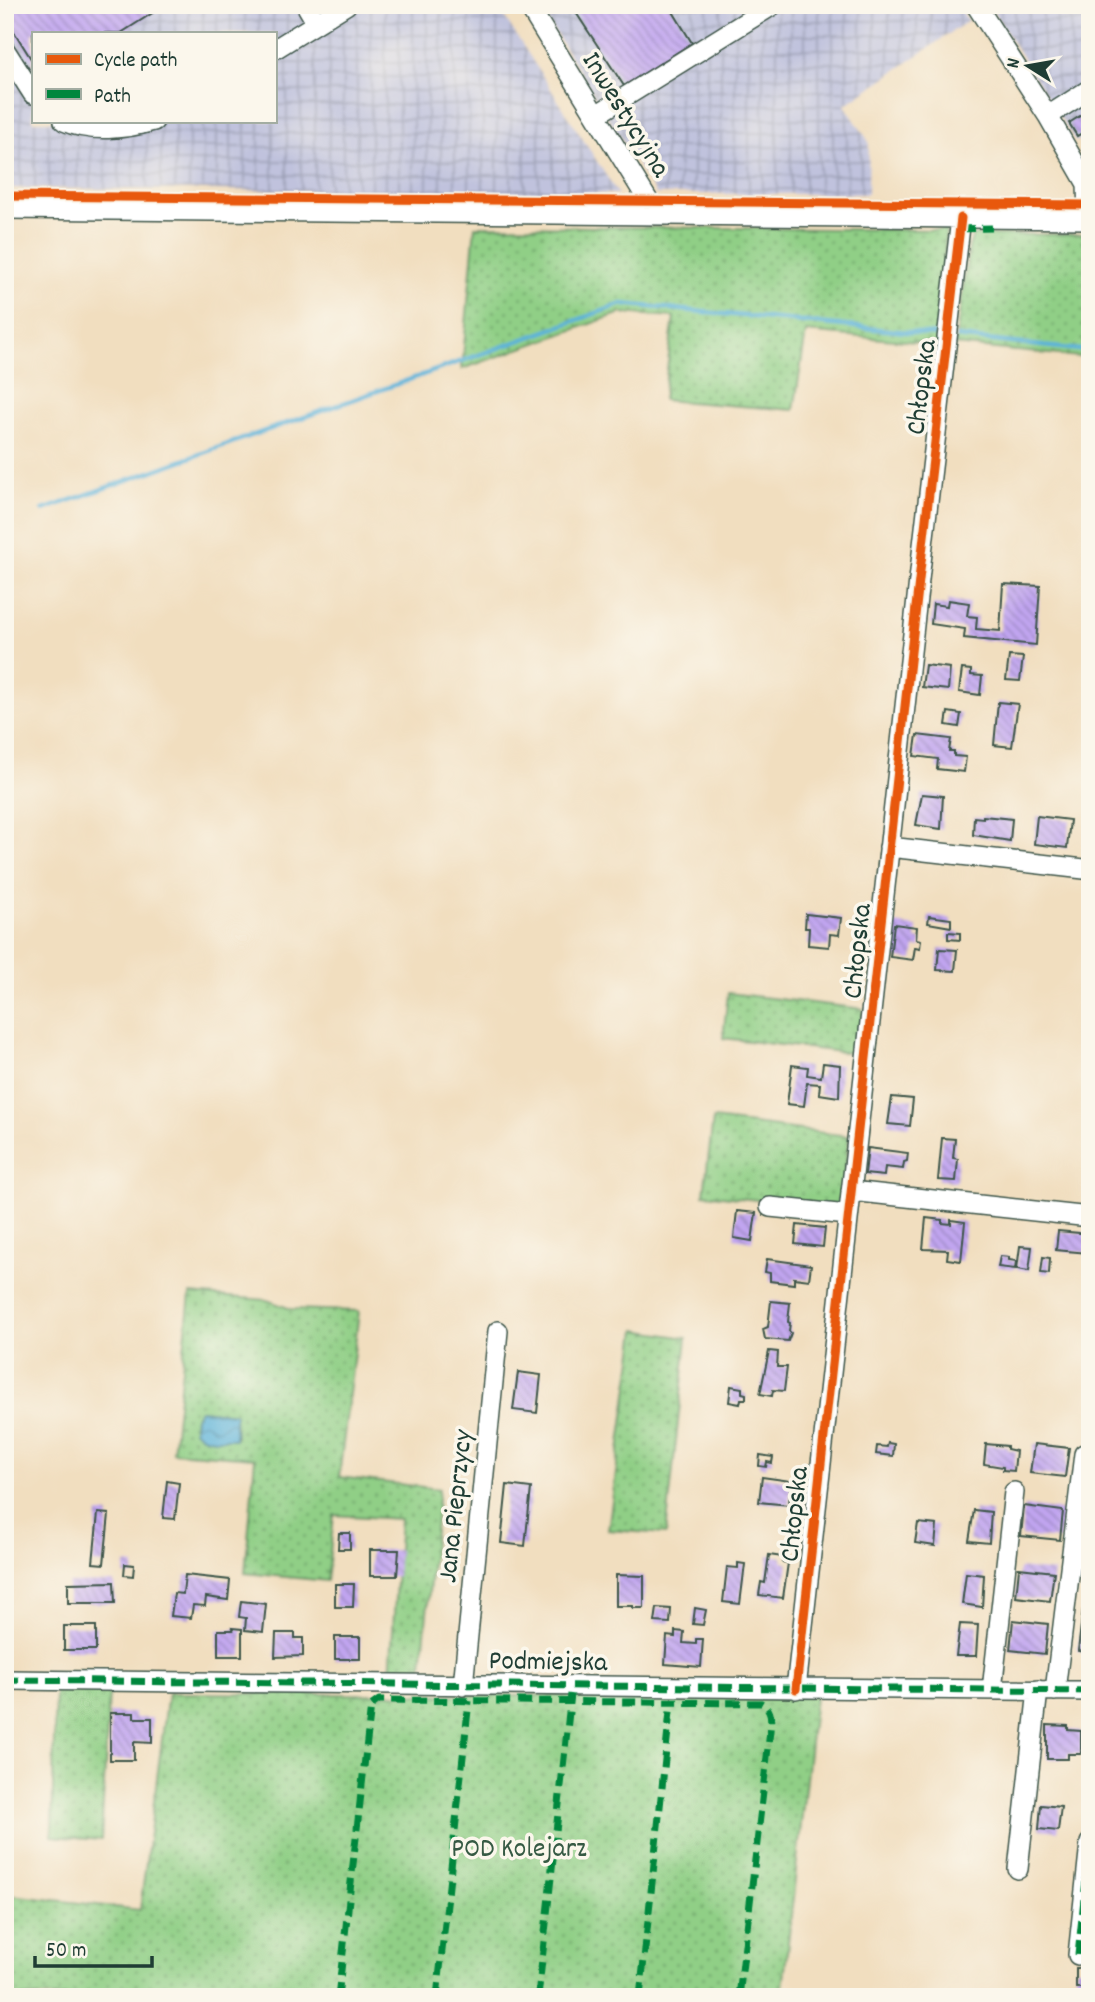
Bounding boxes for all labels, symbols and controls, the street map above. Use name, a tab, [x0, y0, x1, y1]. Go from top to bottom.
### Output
legend	[32, 32, 276, 122]
north arrow	[993, 32, 1064, 102]
street label: Inwestycyjna	[569, 45, 679, 187]
text: Cycle path	[94, 47, 177, 77]
text: N	[1001, 56, 1029, 71]
text: Path	[94, 83, 131, 113]
street label: Chłopska	[898, 337, 950, 437]
street label: Chłopska	[835, 901, 885, 1001]
street label: Jana Pieprzycy	[430, 1427, 486, 1585]
street label: Chłopska	[772, 1464, 822, 1564]
street label: Podmiejska	[488, 1643, 608, 1685]
park label: POD Kolejarz	[451, 1831, 587, 1871]
scale bar	[35, 1925, 152, 1969]
text: 50 m	[46, 1937, 86, 1967]

